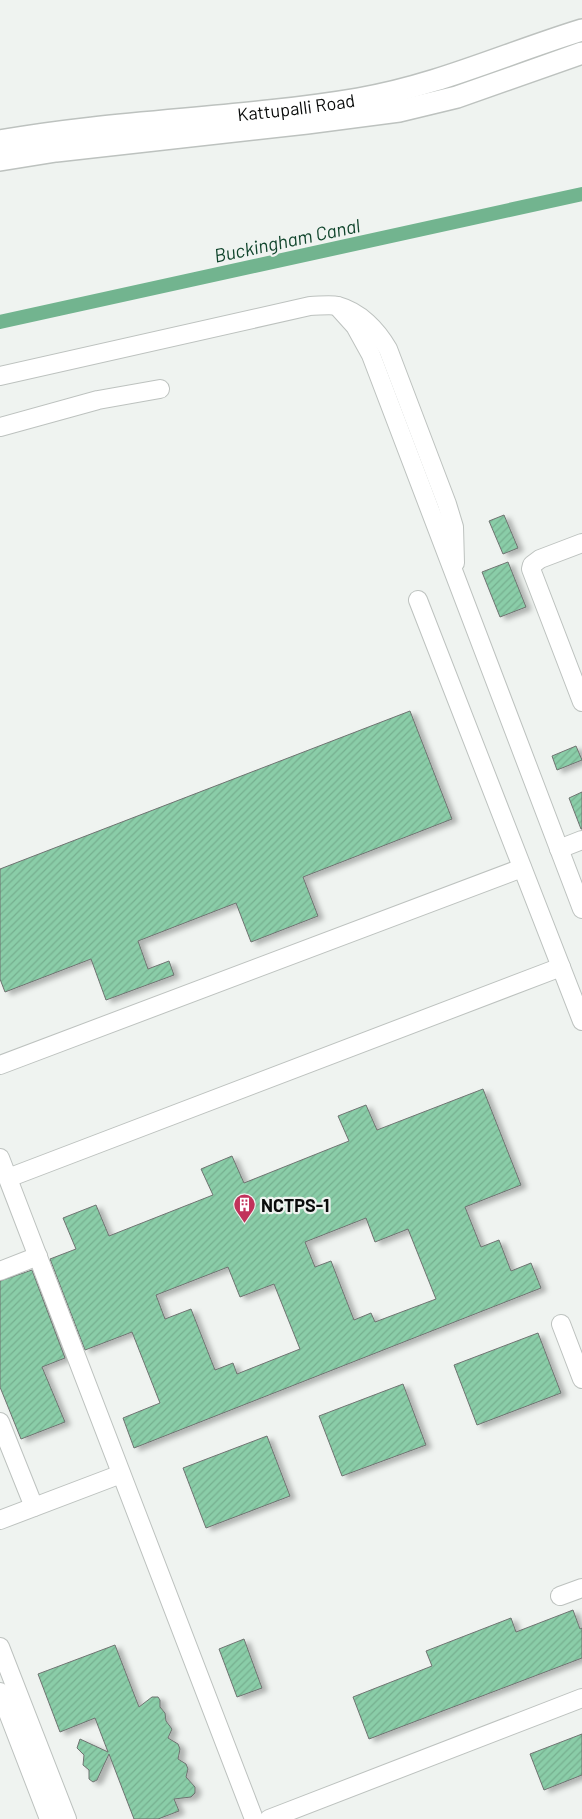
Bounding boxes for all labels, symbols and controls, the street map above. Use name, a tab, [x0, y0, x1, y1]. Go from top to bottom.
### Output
street label: Kattupalli Road	[236, 89, 356, 125]
water label: Buckingham Canal	[212, 213, 363, 267]
building icon: NCTPS-1	[233, 1193, 257, 1224]
place label: NCTPS-1	[261, 1194, 330, 1216]

